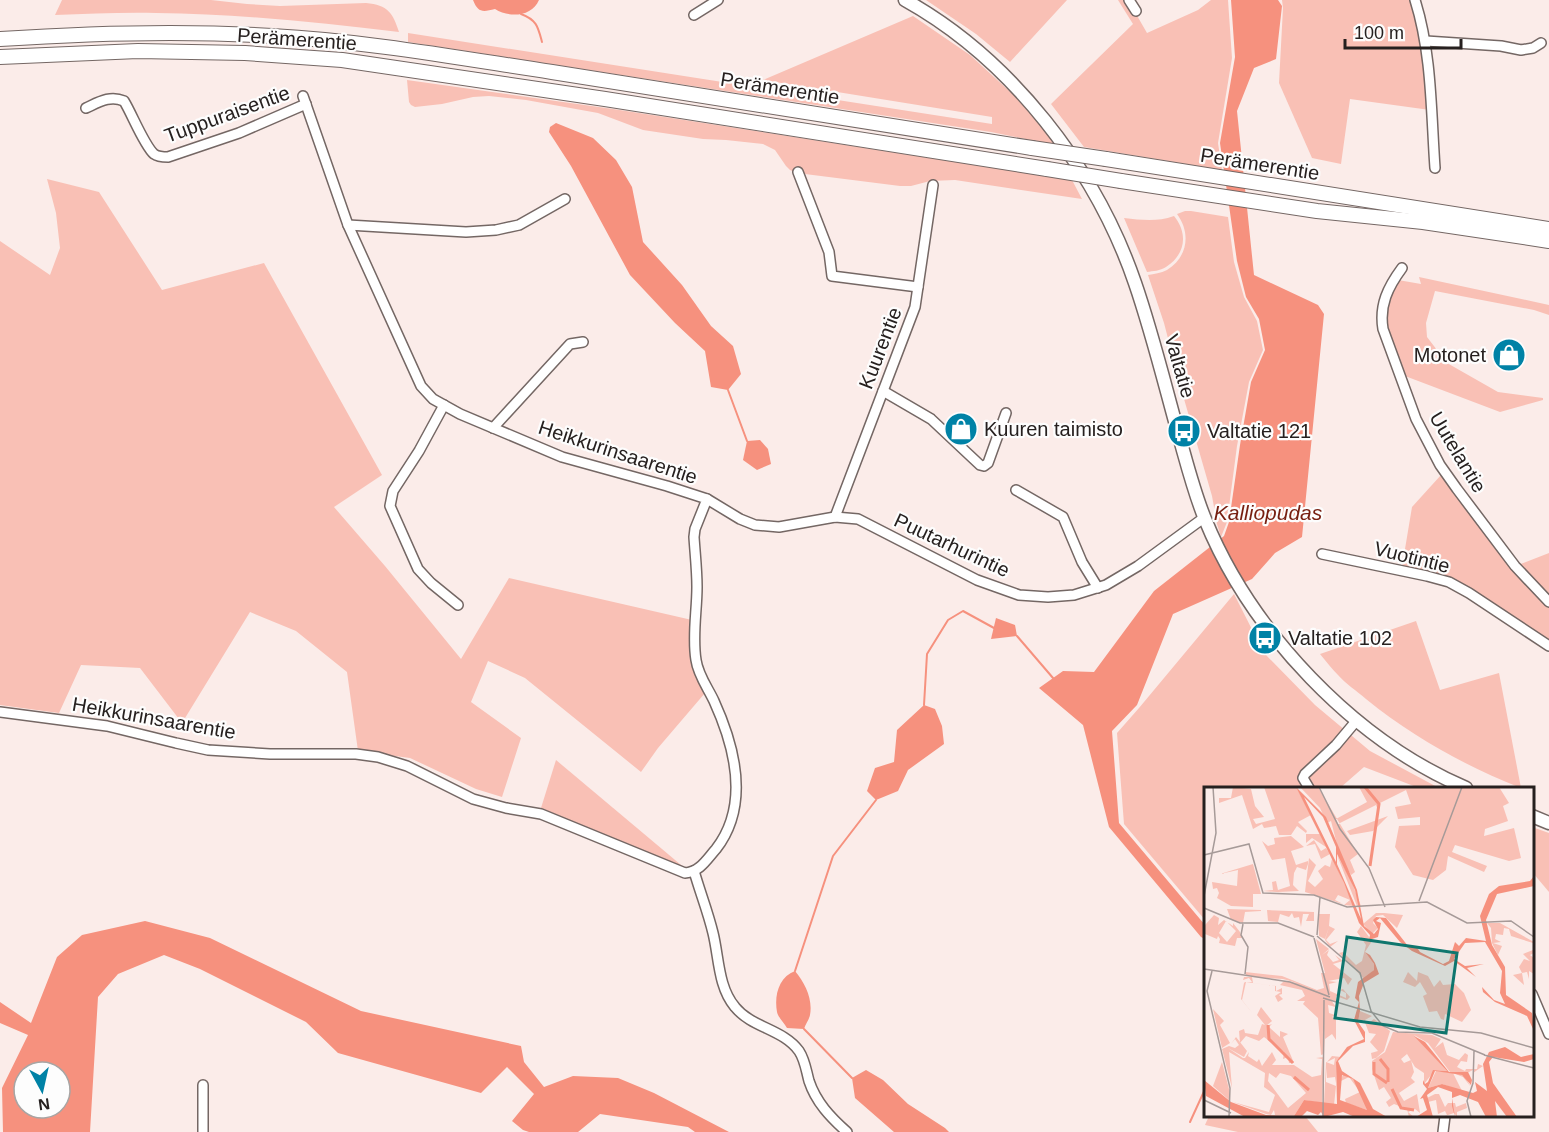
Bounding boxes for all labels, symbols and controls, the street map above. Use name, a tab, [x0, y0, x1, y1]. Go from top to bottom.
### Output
scale bar	[1345, 12, 1460, 50]
text: 100 m	[1354, 23, 1404, 43]
street label: Perämerentie	[236, 24, 358, 54]
street label: Perämerentie	[719, 68, 841, 108]
street label: Tuppuraisentie	[161, 81, 293, 147]
street label: Perämerentie	[1199, 144, 1321, 184]
street label: Kuurentie	[854, 304, 906, 392]
street label: Valtatie	[1160, 332, 1200, 400]
shop icon: Motonet	[1491, 337, 1527, 373]
place label: Motonet	[1414, 344, 1486, 366]
street label: Uutelantie	[1425, 408, 1491, 496]
shop icon: Kuuren taimisto	[943, 411, 979, 447]
bus stop icon: Valtatie 121	[1166, 413, 1202, 449]
street label: Heikkurinsaarentie	[536, 416, 700, 488]
place label: Kuuren taimisto	[984, 418, 1123, 440]
place label: Valtatie 121	[1207, 420, 1311, 442]
water label: Kalliopudas	[1214, 501, 1323, 524]
street label: Puutarhurintie	[891, 509, 1013, 581]
street label: Vuotintie	[1372, 537, 1452, 577]
bus stop icon: Valtatie 102	[1247, 620, 1283, 656]
place label: Valtatie 102	[1288, 627, 1392, 649]
street label: Heikkurinsaarentie	[71, 693, 237, 743]
inset map	[1204, 787, 1534, 1117]
north arrow	[12, 1060, 72, 1120]
text: N	[37, 1095, 51, 1114]

